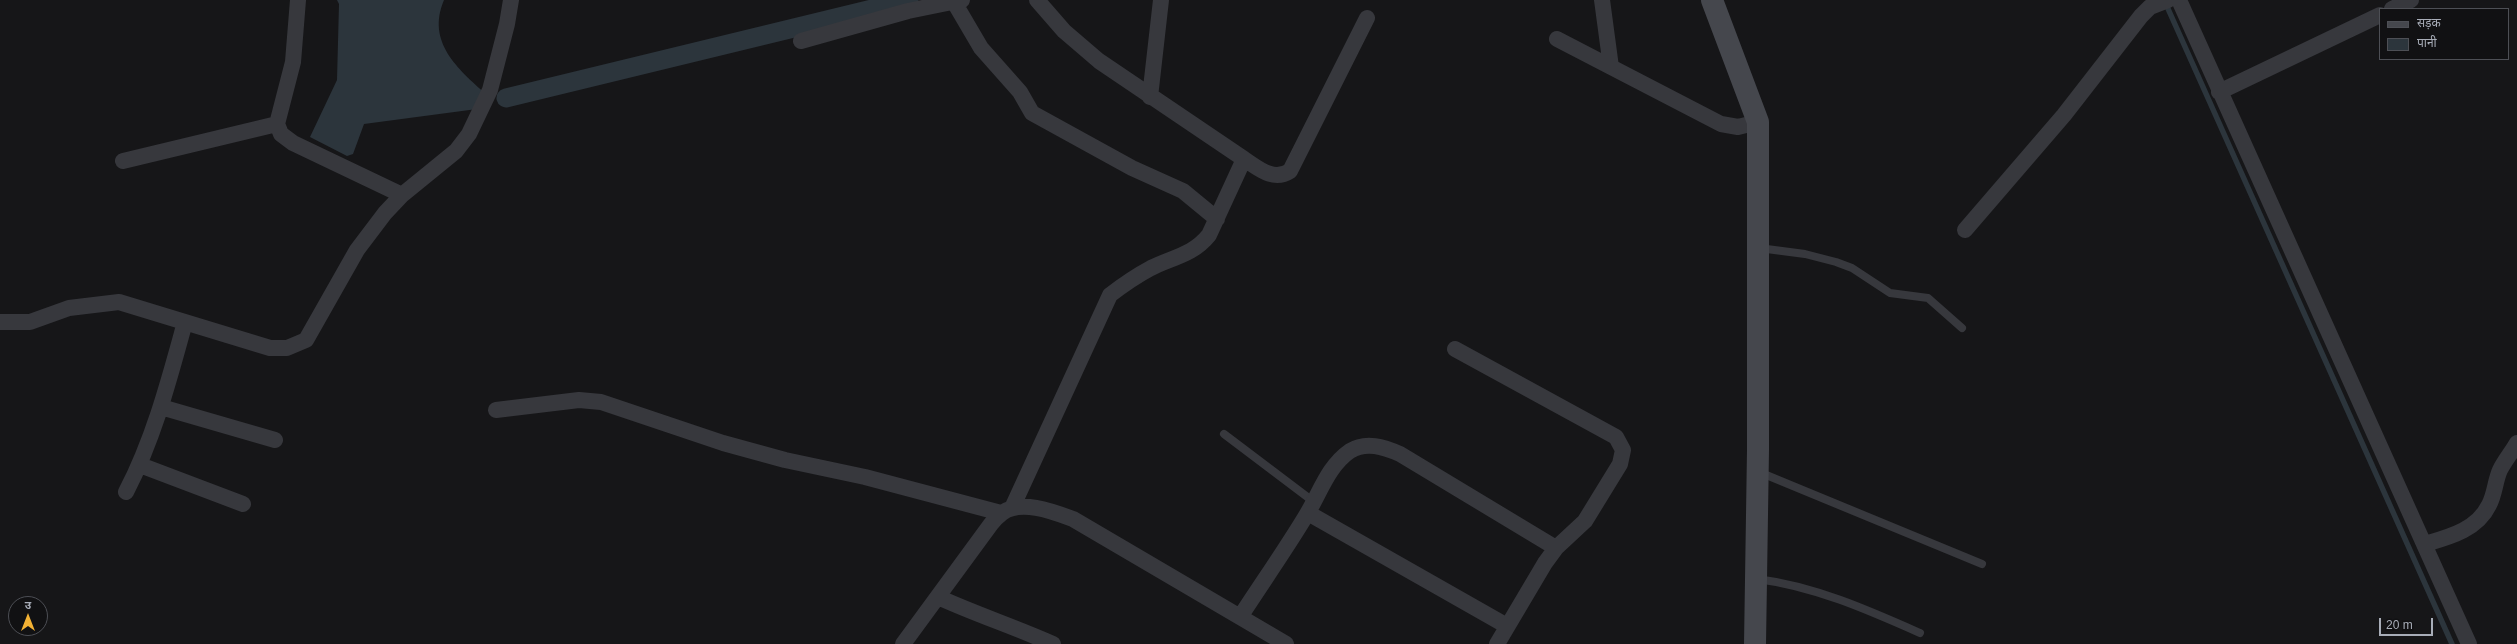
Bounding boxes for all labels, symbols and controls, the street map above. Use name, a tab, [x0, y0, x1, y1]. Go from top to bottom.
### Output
legend	[2379, 8, 2509, 60]
text: सड़क	[2417, 16, 2441, 30]
text: पानी	[2417, 36, 2437, 50]
north arrow	[8, 596, 48, 636]
text: उ	[25, 599, 31, 611]
scale bar	[2381, 610, 2435, 636]
text: 20 m	[2386, 618, 2413, 632]

